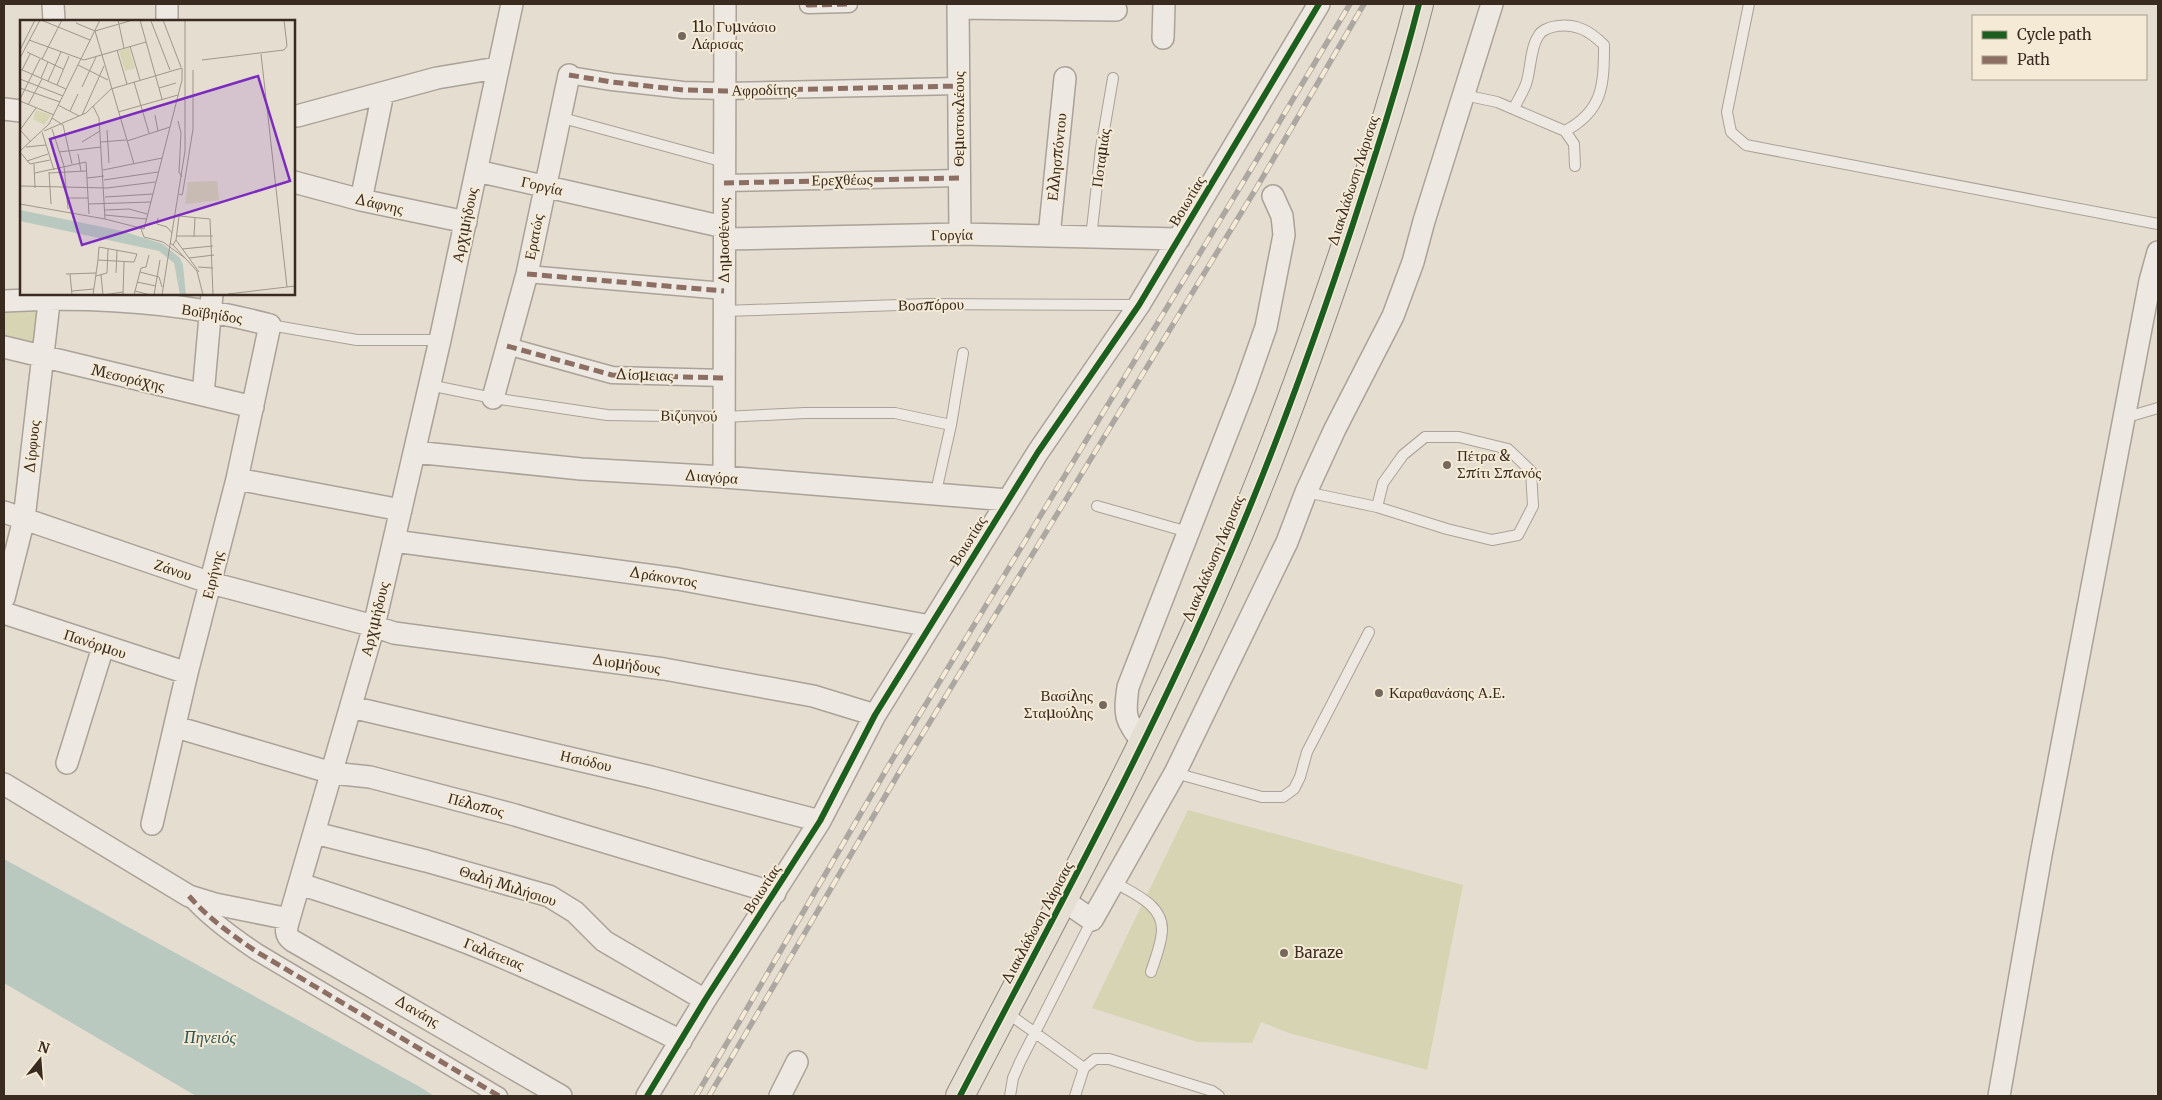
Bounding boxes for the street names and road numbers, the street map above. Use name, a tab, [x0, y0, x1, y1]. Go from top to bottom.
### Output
street label: Θεμιστοκλέους	[949, 71, 968, 167]
street label: Αφροδίτης	[731, 79, 797, 100]
street label: Ελλησπόντου	[1042, 112, 1071, 202]
street label: Διακλάδωση Λάρισας	[1322, 113, 1383, 249]
street label: Ποταμιάς	[1087, 127, 1114, 189]
street label: Ερεχθέως	[811, 169, 873, 190]
street label: Γοργία	[519, 172, 565, 200]
street label: Βοιωτίας	[1164, 172, 1209, 229]
street label: Αρχιμήδους	[447, 185, 482, 264]
street label: Δάφνης	[353, 189, 406, 218]
street label: Δημοσθένους	[714, 198, 733, 284]
street label: Ερατώς	[520, 212, 547, 261]
street label: Γοργία	[931, 225, 973, 244]
street label: Βοσπόρου	[898, 294, 964, 315]
street label: Βοϊβηίδος	[180, 299, 244, 328]
street label: Μεσοράχης	[90, 360, 167, 395]
street label: Δίσμειας	[615, 364, 674, 385]
street label: Βιζυηνού	[660, 406, 718, 425]
street label: Δίρφυος	[19, 419, 44, 475]
street label: Διαγόρα	[683, 465, 739, 488]
street label: Διακλάδωση Λάρισας	[1177, 492, 1248, 625]
street label: Βοιωτίας	[945, 512, 990, 569]
street label: Ειρήνης	[197, 549, 228, 601]
street label: Ζάνου	[152, 554, 195, 585]
street label: Δράκοντος	[627, 562, 699, 591]
street label: Αρχιμήδους	[356, 579, 393, 658]
street label: Πανόρμου	[61, 624, 129, 663]
street label: Διομήδους	[590, 649, 662, 678]
street label: Ησιόδου	[558, 745, 614, 776]
street label: Πέλοπος	[446, 788, 506, 821]
street label: Διακλάδωση Λάρισας	[996, 858, 1077, 987]
street label: Βοιωτίας	[739, 860, 785, 917]
street label: Θαλή Μιλήσιου	[457, 861, 559, 910]
street label: Γαλάτειας	[461, 933, 527, 974]
street label: Δανάης	[391, 990, 443, 1031]

